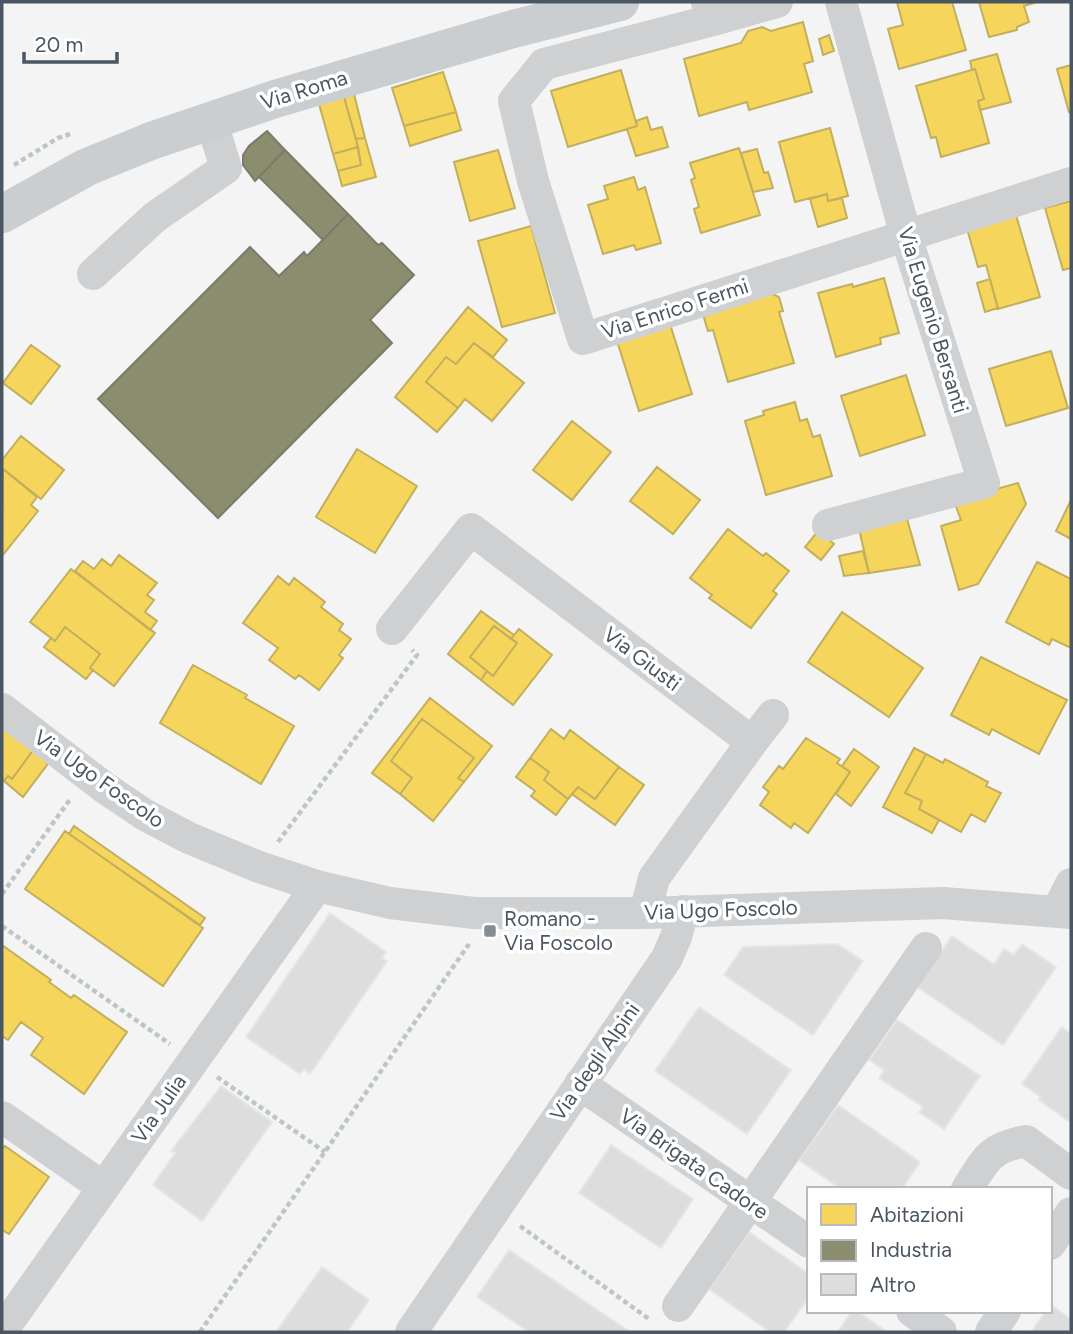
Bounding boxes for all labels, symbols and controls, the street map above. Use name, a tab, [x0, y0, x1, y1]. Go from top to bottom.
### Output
scale bar	[24, 21, 117, 65]
text: 20 m	[35, 32, 83, 57]
street label: Via Roma	[258, 65, 350, 115]
street label: Via Eugenio Bersanti	[893, 224, 974, 416]
street label: Via Enrico Fermi	[598, 273, 751, 344]
street label: Via Giusti	[599, 621, 686, 696]
street label: Via Ugo Foscolo	[29, 724, 169, 833]
street label: Via Ugo Foscolo	[644, 894, 798, 925]
place label: Romano - Via Foscolo	[504, 906, 613, 955]
marker: Romano - Via Foscolo	[482, 923, 498, 939]
street label: Via degli Alpini	[545, 998, 645, 1126]
street label: Via Julia	[126, 1070, 191, 1148]
street label: Via Brigata Cadore	[615, 1103, 773, 1224]
legend	[807, 1187, 1052, 1313]
text: Abitazioni	[870, 1202, 964, 1227]
text: Industria	[870, 1237, 952, 1262]
text: Altro	[870, 1272, 916, 1297]

